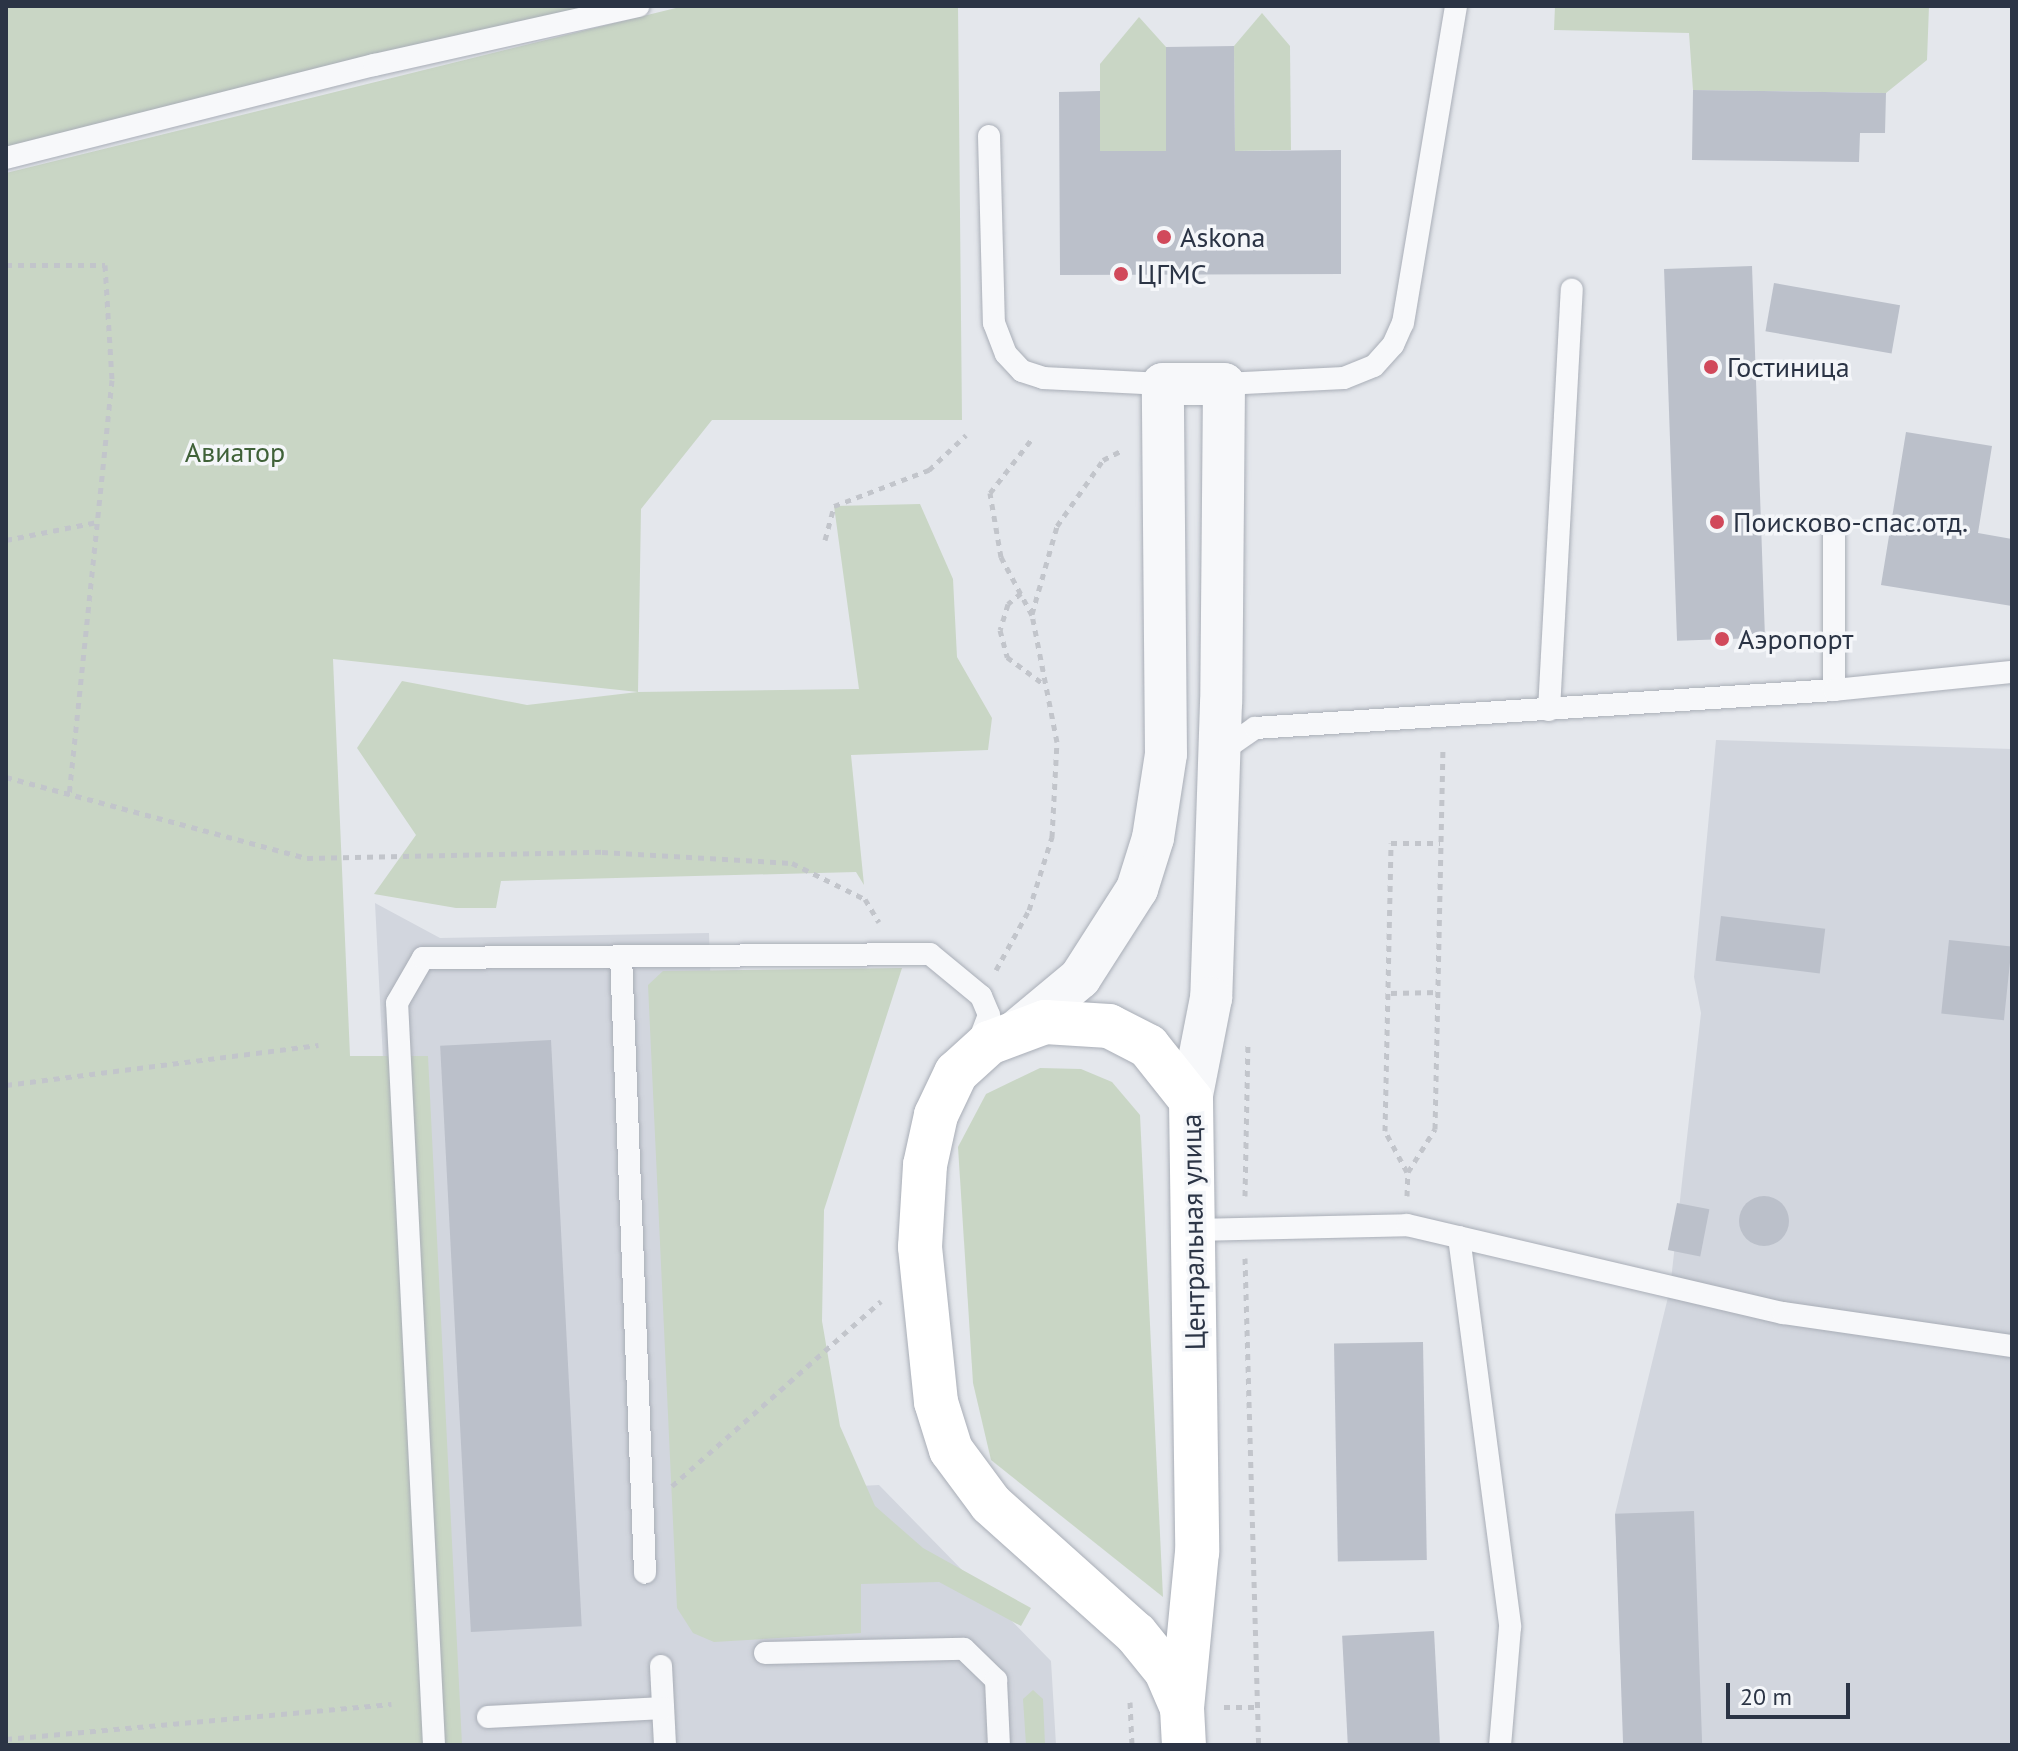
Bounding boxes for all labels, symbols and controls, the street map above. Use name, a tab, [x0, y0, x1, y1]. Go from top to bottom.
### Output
place label: Askona	[1180, 220, 1265, 254]
marker: Askona	[1155, 228, 1173, 246]
place label: ЦГМС	[1137, 257, 1207, 291]
marker: ЦГМС	[1112, 265, 1130, 283]
place label: Гостиница	[1727, 350, 1850, 384]
marker: Гостиница	[1702, 358, 1720, 376]
park label: Авиатор	[185, 435, 285, 469]
place label: Поисково-спас.отд.	[1733, 505, 1968, 539]
marker: Поисково-спас.отд.	[1708, 513, 1726, 531]
place label: Аэропорт	[1738, 622, 1853, 656]
marker: Аэропорт	[1713, 630, 1731, 648]
street label: Центральная улица	[1174, 1114, 1212, 1350]
scale bar	[1730, 1667, 1854, 1717]
text: 20 m	[1740, 1681, 1792, 1712]

